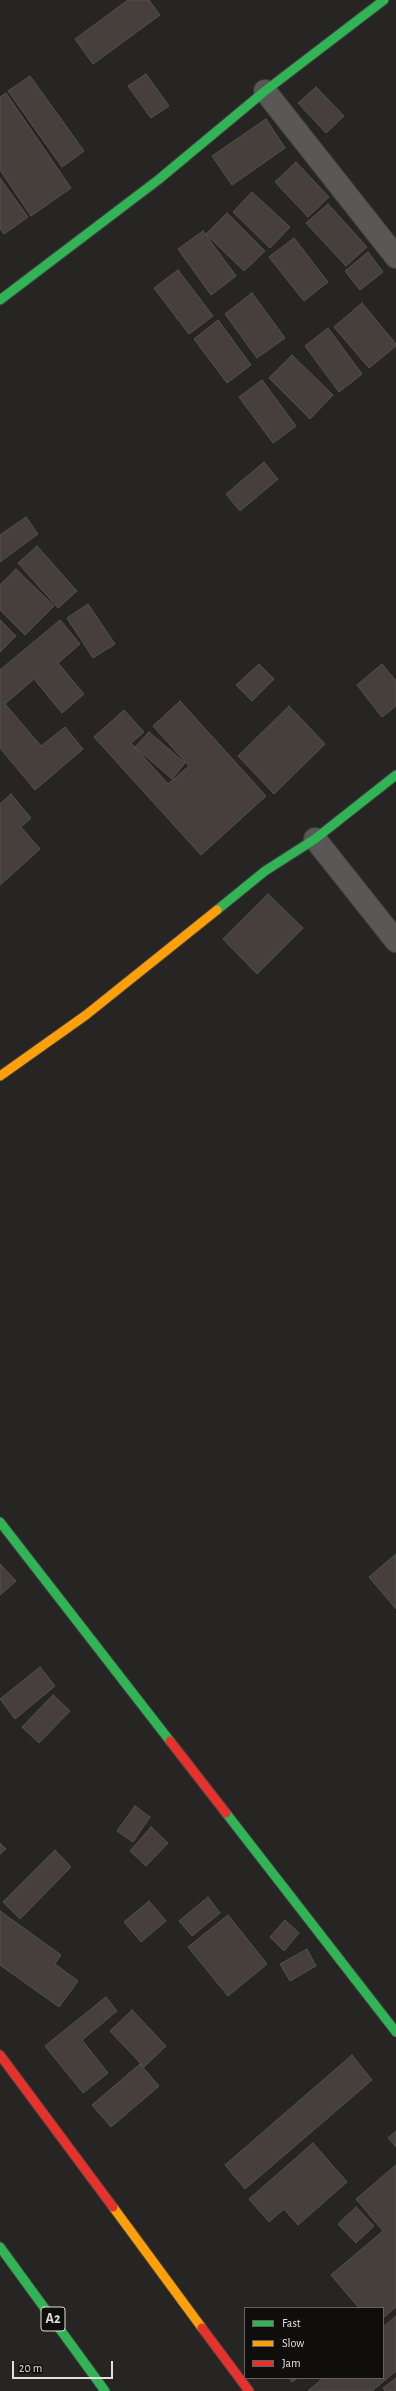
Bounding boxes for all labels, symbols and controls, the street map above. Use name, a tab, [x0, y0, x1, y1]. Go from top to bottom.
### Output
road number: A2	[41, 2307, 65, 2331]
legend	[244, 2307, 384, 2379]
text: Fast	[282, 2317, 301, 2329]
text: Slow	[282, 2337, 304, 2349]
scale bar	[14, 2353, 115, 2379]
text: Jam	[282, 2357, 301, 2369]
text: 20 m	[19, 2362, 42, 2374]

